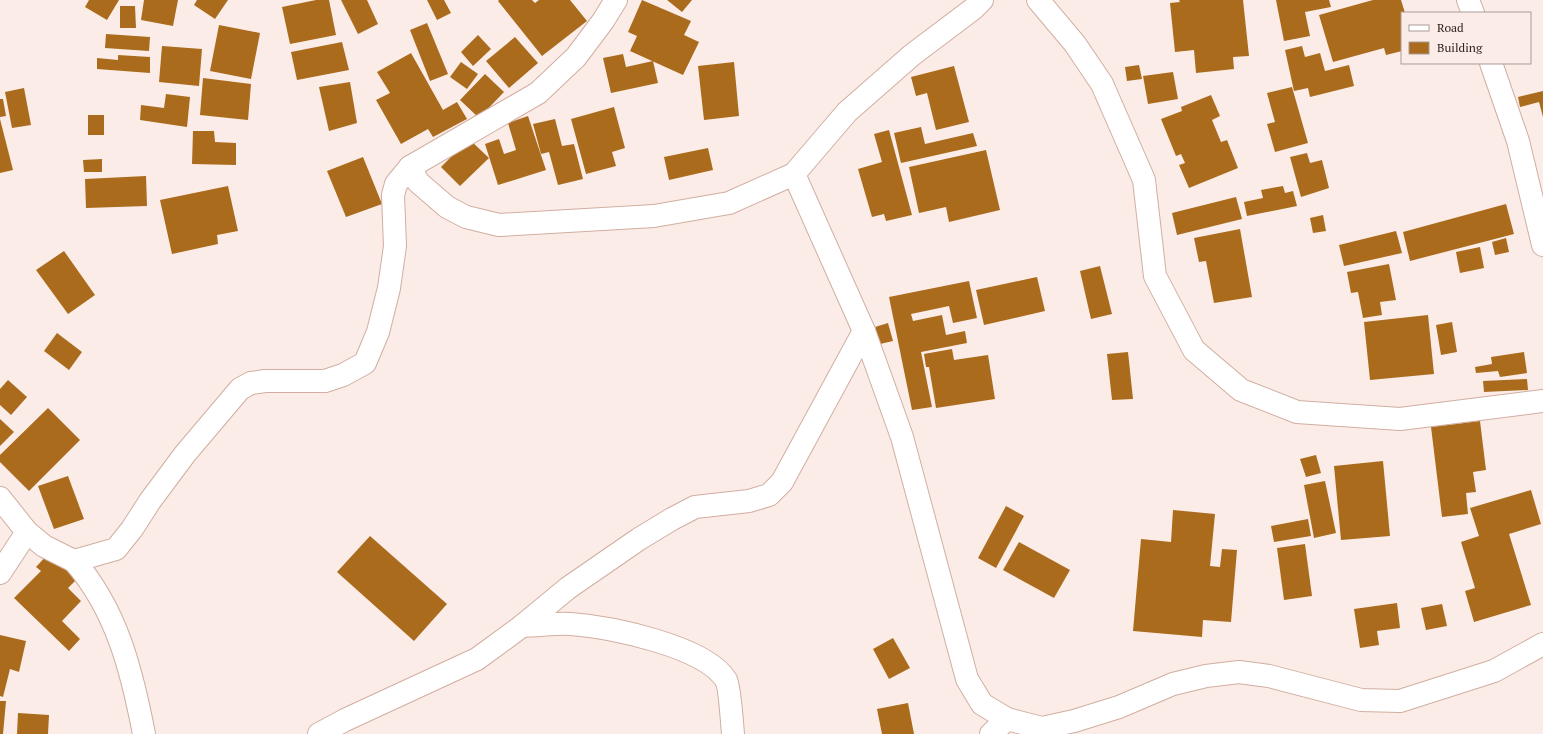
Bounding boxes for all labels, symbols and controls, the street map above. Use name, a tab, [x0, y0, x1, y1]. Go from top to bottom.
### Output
legend	[1401, 12, 1531, 64]
text: Road	[1437, 20, 1464, 35]
text: Building	[1437, 40, 1483, 55]

